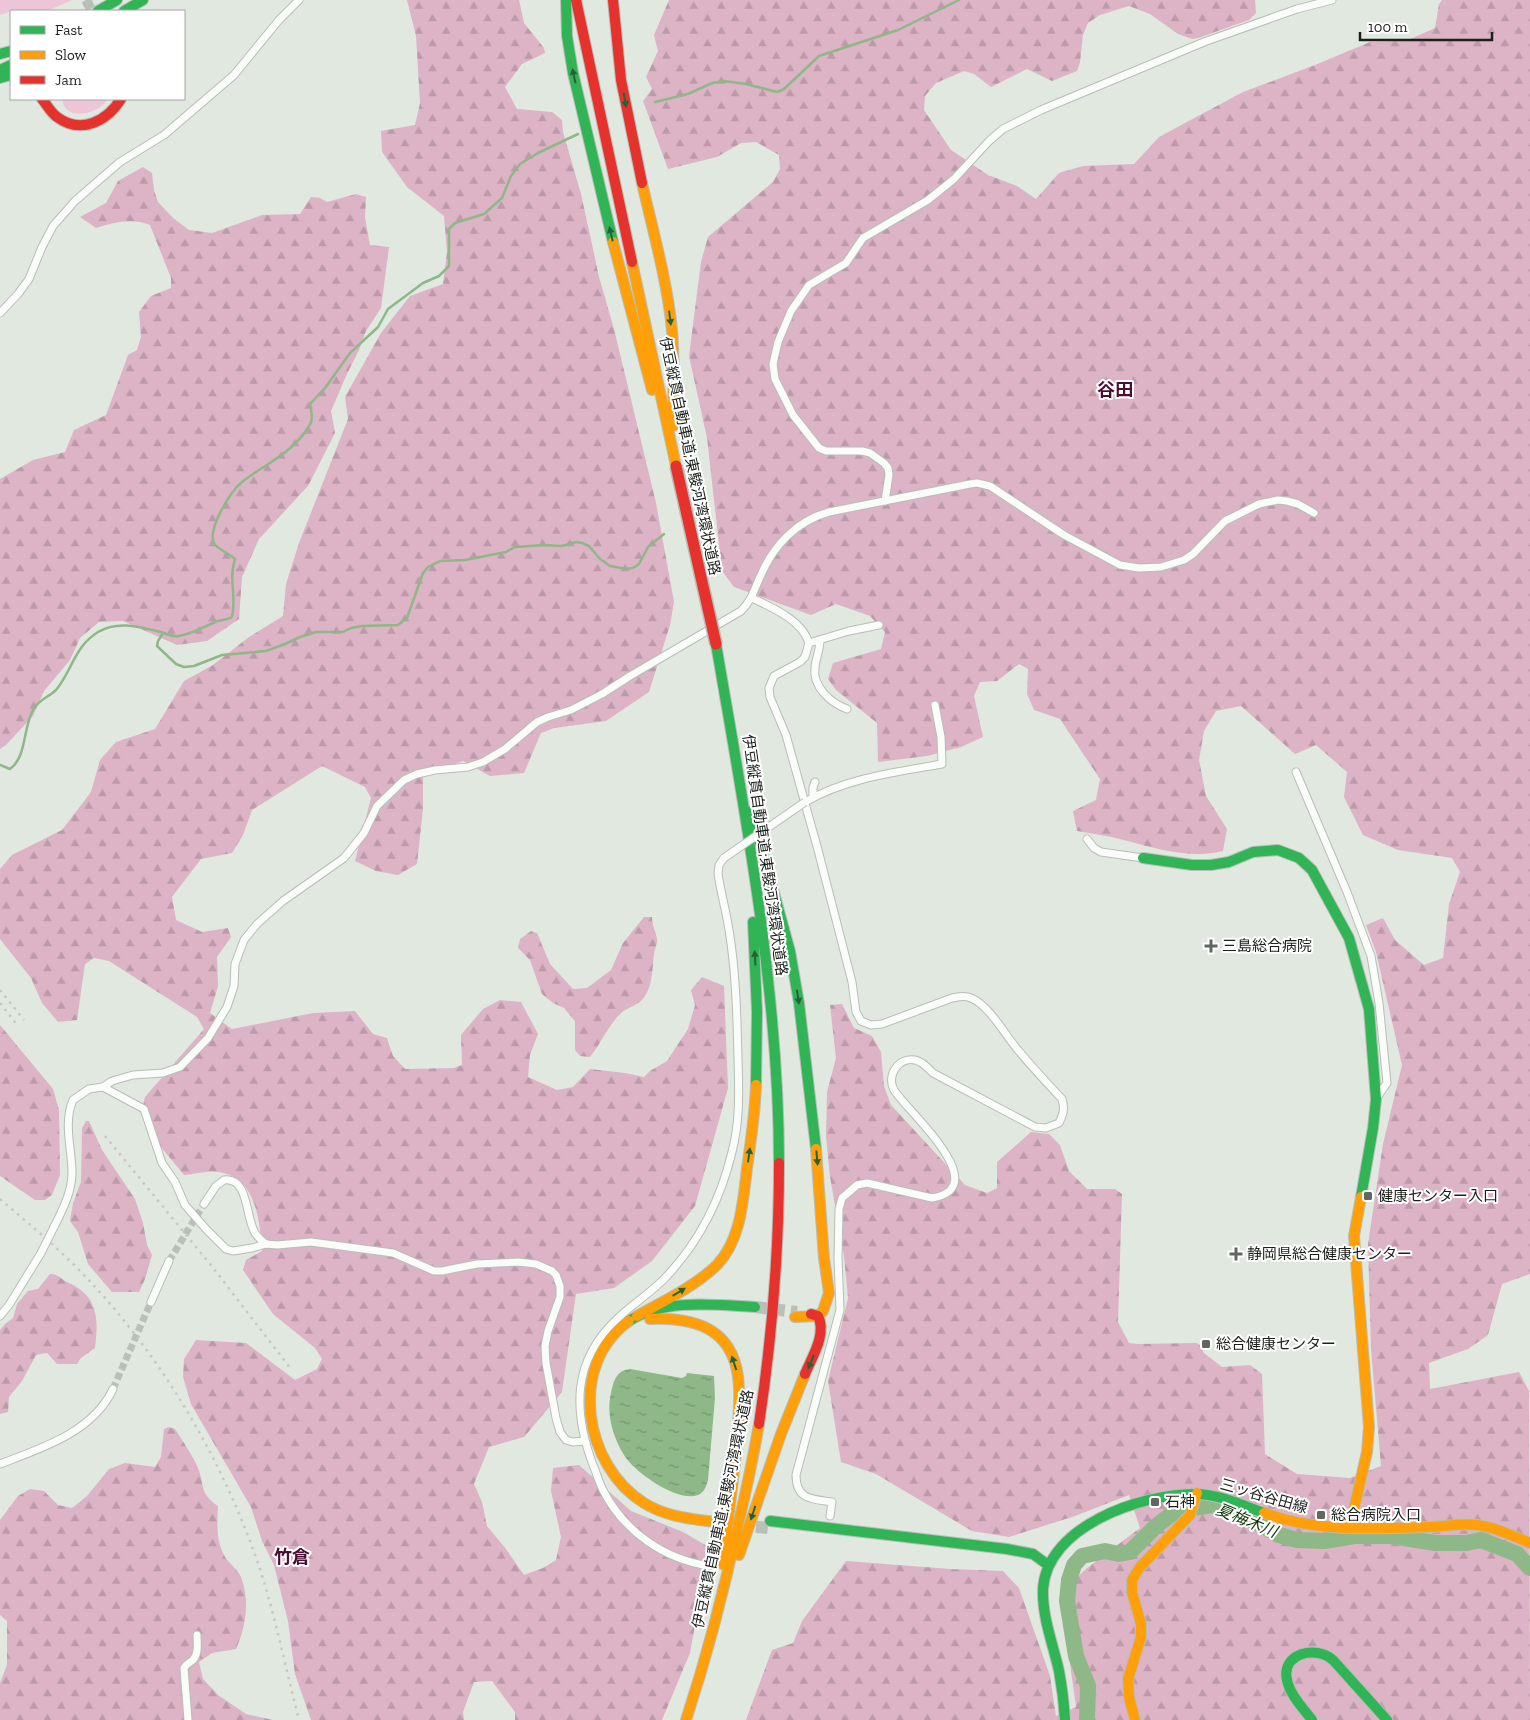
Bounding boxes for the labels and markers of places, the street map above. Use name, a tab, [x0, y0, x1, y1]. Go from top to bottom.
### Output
place label: 三島総合病院	[1222, 937, 1312, 955]
marker: 三島総合病院	[1204, 939, 1218, 953]
place label: 健康センター入口	[1378, 1187, 1498, 1205]
marker: 健康センター入口	[1362, 1190, 1374, 1202]
place label: 静岡県総合健康センター	[1247, 1245, 1412, 1263]
marker: 静岡県総合健康センター	[1229, 1247, 1243, 1261]
place label: 総合健康センター	[1216, 1335, 1336, 1353]
marker: 総合健康センター	[1200, 1338, 1212, 1350]
place label: 石神	[1165, 1493, 1195, 1511]
marker: 石神	[1149, 1496, 1161, 1508]
place label: 総合病院入口	[1331, 1506, 1421, 1524]
marker: 総合病院入口	[1315, 1509, 1327, 1521]

